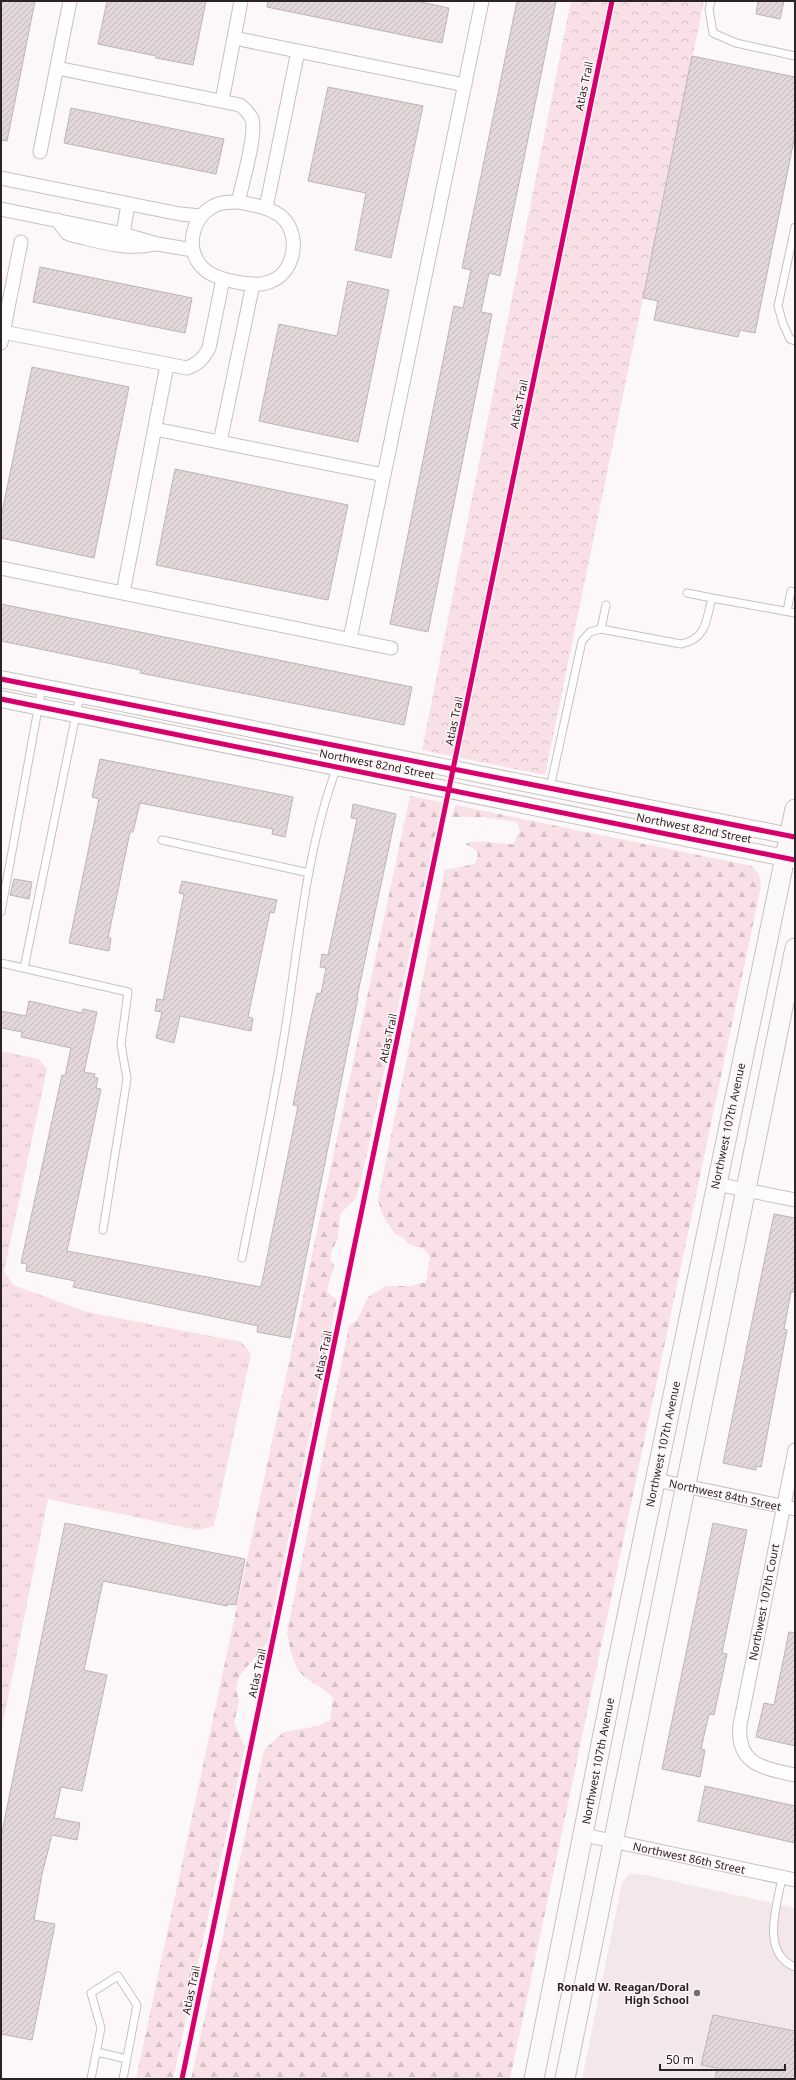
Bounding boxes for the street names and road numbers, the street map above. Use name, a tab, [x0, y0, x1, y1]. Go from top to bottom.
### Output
street label: Atlas Trail	[571, 60, 596, 112]
street label: Atlas Trail	[506, 378, 531, 430]
street label: Atlas Trail	[441, 695, 466, 747]
street label: Northwest 82nd Street	[318, 745, 436, 782]
street label: Northwest 82nd Street	[635, 809, 753, 846]
street label: Atlas Trail	[375, 1012, 400, 1064]
street label: Northwest 107th Avenue	[707, 1062, 748, 1190]
street label: Atlas Trail	[310, 1329, 335, 1381]
street label: Northwest 107th Avenue	[642, 1380, 683, 1508]
street label: Northwest 84th Street	[668, 1475, 783, 1514]
street label: Northwest 107th Court	[745, 1542, 782, 1662]
street label: Atlas Trail	[244, 1647, 269, 1699]
street label: Northwest 107th Avenue	[578, 1696, 617, 1825]
street label: Northwest 86th Street	[632, 1838, 747, 1877]
street label: Atlas Trail	[178, 1964, 203, 2016]

